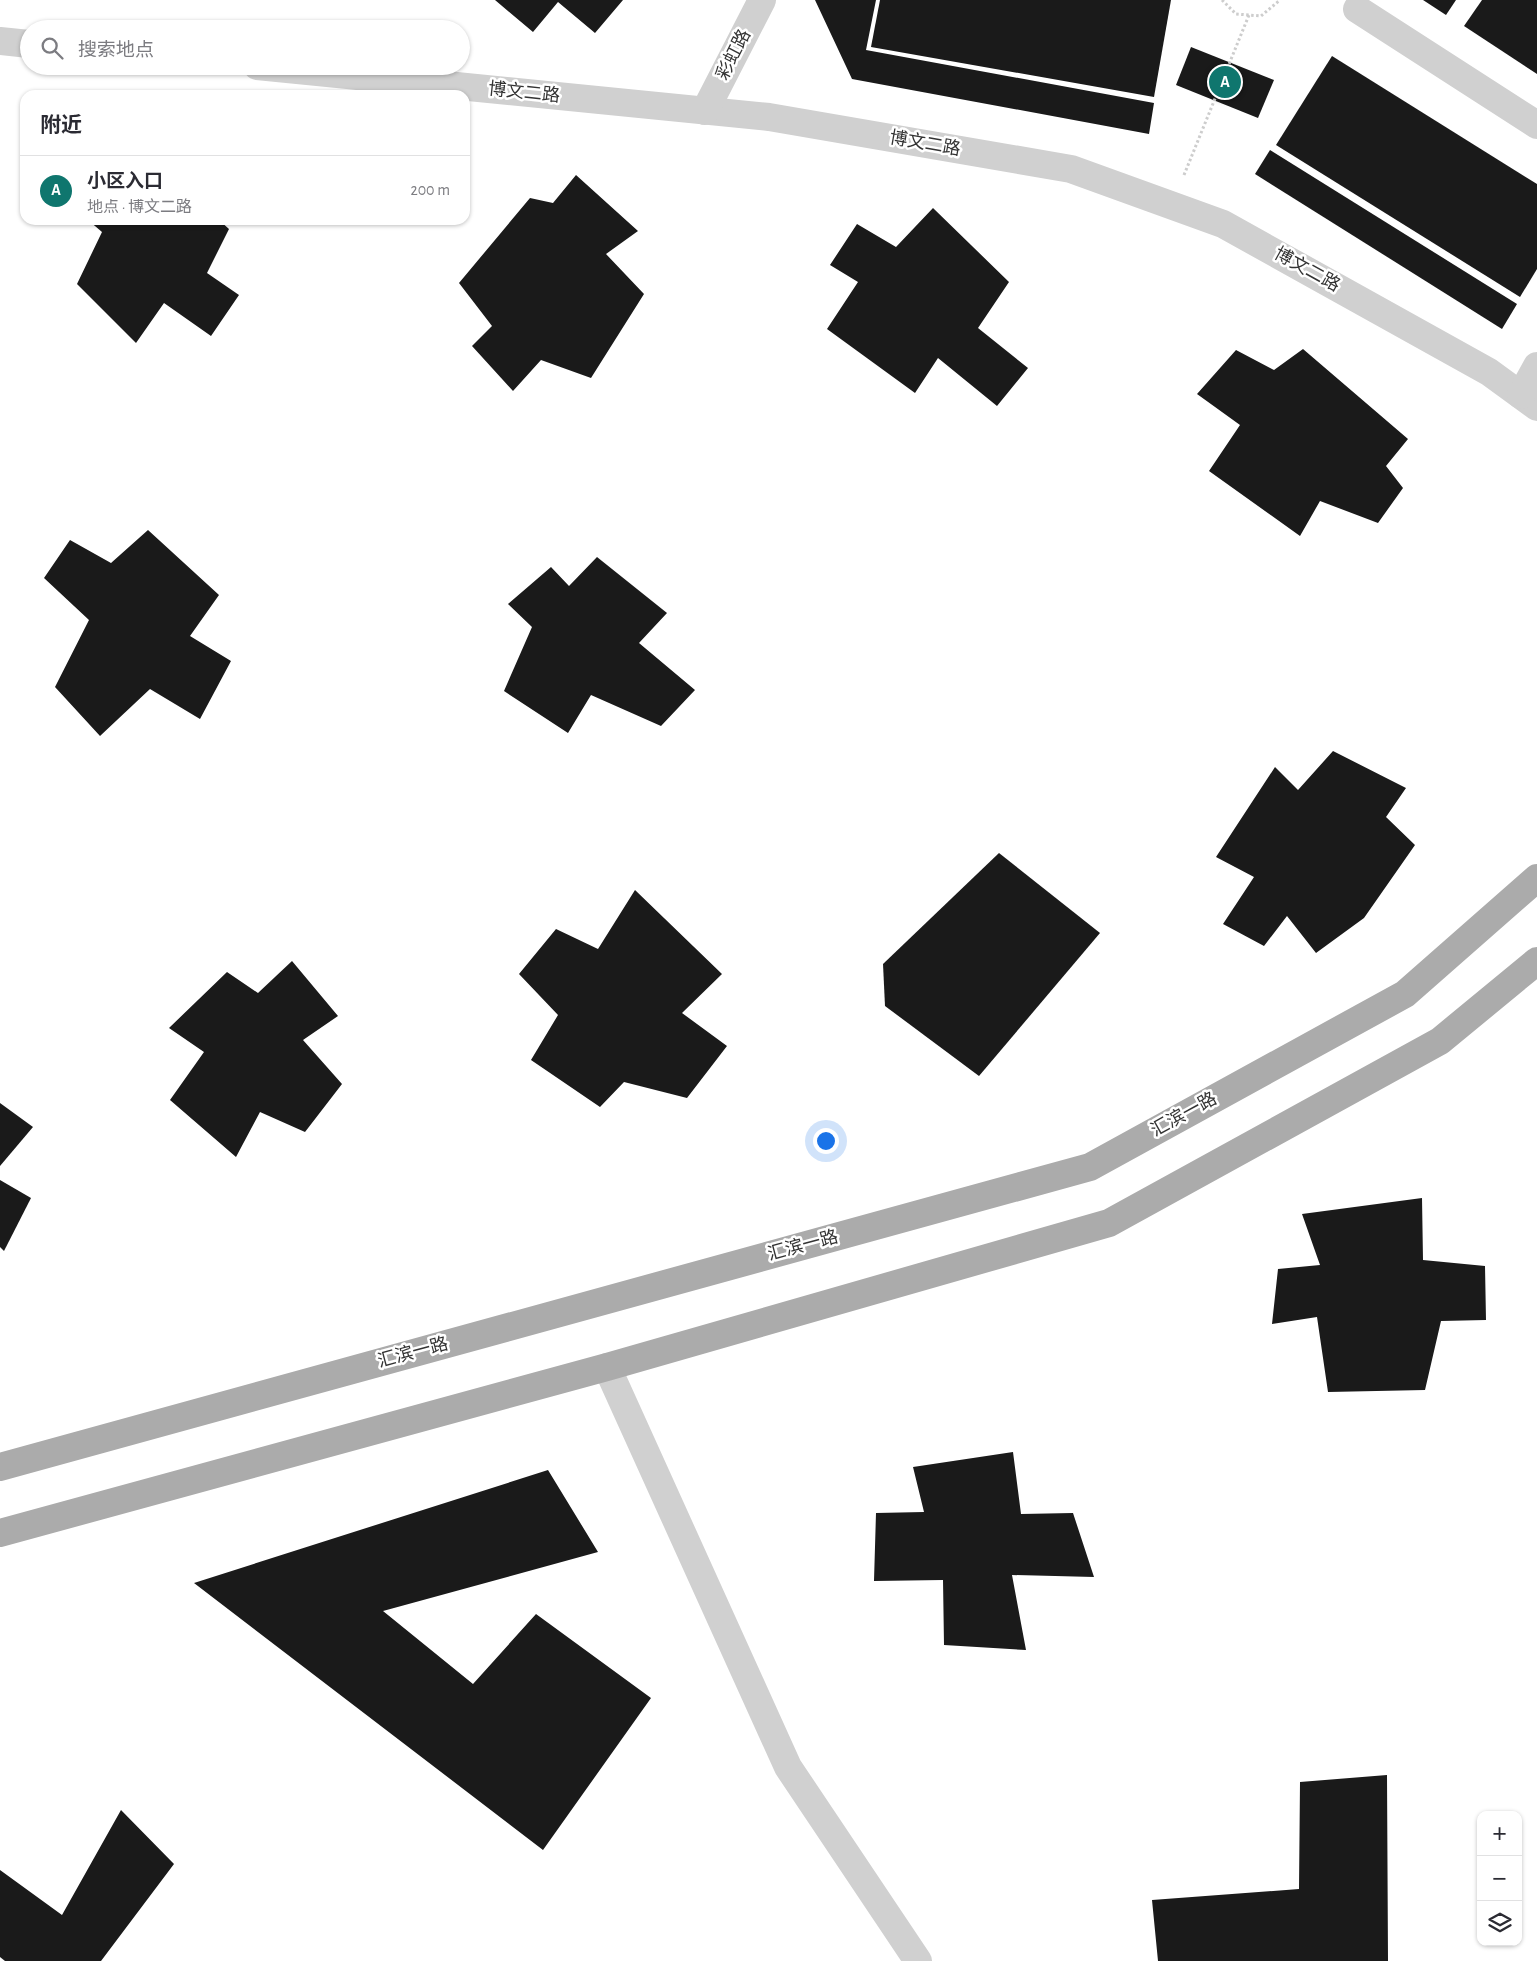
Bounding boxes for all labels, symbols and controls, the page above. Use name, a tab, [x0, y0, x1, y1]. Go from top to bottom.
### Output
search box	[20, 20, 470, 75]
street label: 彩虹路	[712, 26, 754, 83]
icon: search	[38, 34, 66, 62]
text: 搜索地点	[78, 41, 154, 60]
pin: A	[1209, 63, 1241, 101]
street label: 博文二路	[487, 78, 561, 106]
text: 附近	[40, 115, 82, 136]
street label: 博文二路	[888, 127, 962, 159]
text: 小区入口	[87, 172, 163, 191]
text: A	[51, 182, 61, 198]
text: 200 m	[410, 182, 450, 198]
text: 地点 · 博文二路	[87, 199, 192, 215]
street label: 博文二路	[1271, 243, 1344, 295]
street label: 汇滨一路	[1147, 1088, 1220, 1140]
your location	[813, 1128, 839, 1154]
street label: 汇滨一路	[765, 1226, 840, 1264]
street label: 汇滨一路	[375, 1333, 450, 1371]
map controls	[1477, 1811, 1522, 1946]
button: +	[1477, 1811, 1522, 1856]
button: −	[1477, 1856, 1522, 1901]
button: layers	[1477, 1901, 1522, 1946]

